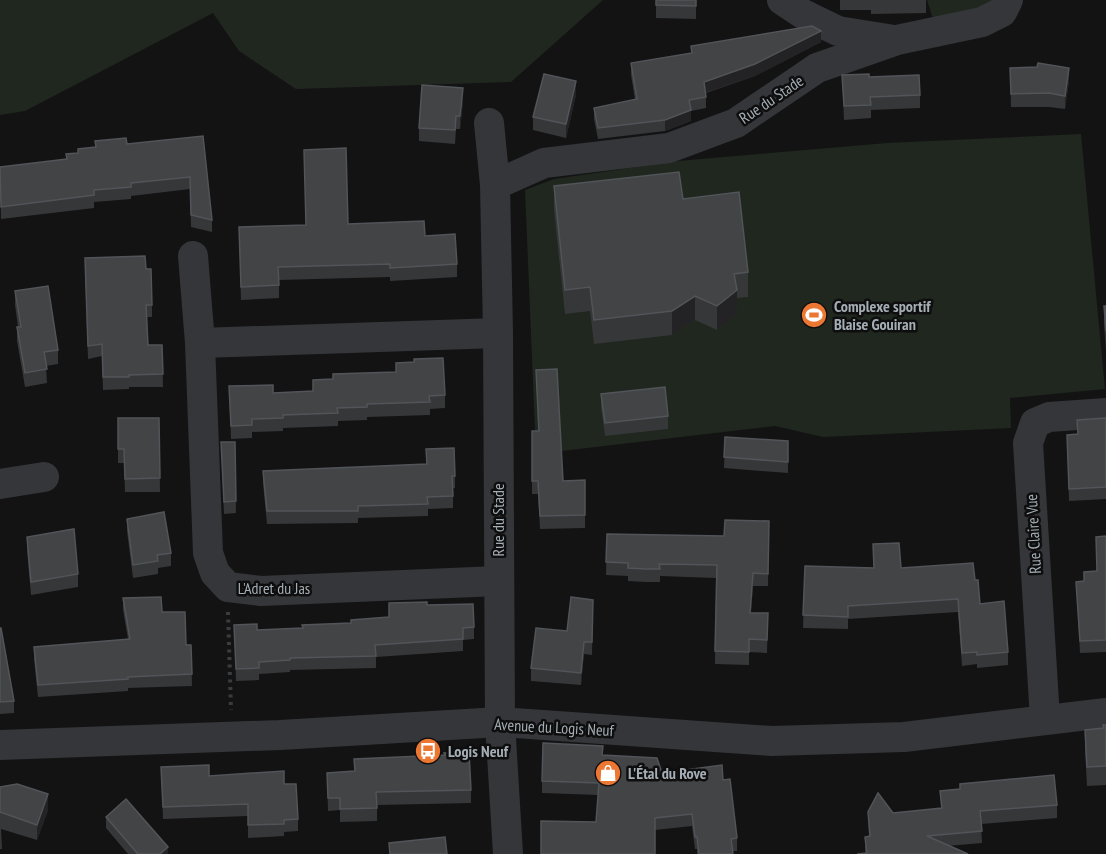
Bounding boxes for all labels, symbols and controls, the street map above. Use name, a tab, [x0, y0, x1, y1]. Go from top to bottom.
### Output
street label: Rue du Stade	[735, 70, 807, 128]
place label: Complexe sportif Blaise Gouiran	[834, 296, 931, 334]
sports icon: Complexe sportif Blaise Gouiran	[799, 300, 829, 330]
street label: Rue du Stade	[488, 483, 508, 557]
street label: Rue Claire Vue	[1021, 494, 1045, 574]
street label: L'Adret du Jas	[238, 578, 310, 598]
street label: Avenue du Logis Neuf	[494, 714, 615, 740]
bus stop icon: Logis Neuf	[413, 736, 443, 766]
place label: Logis Neuf	[448, 741, 509, 761]
shop icon: L'Étal du Rove	[593, 758, 623, 788]
place label: L'Étal du Rove	[628, 763, 707, 783]

